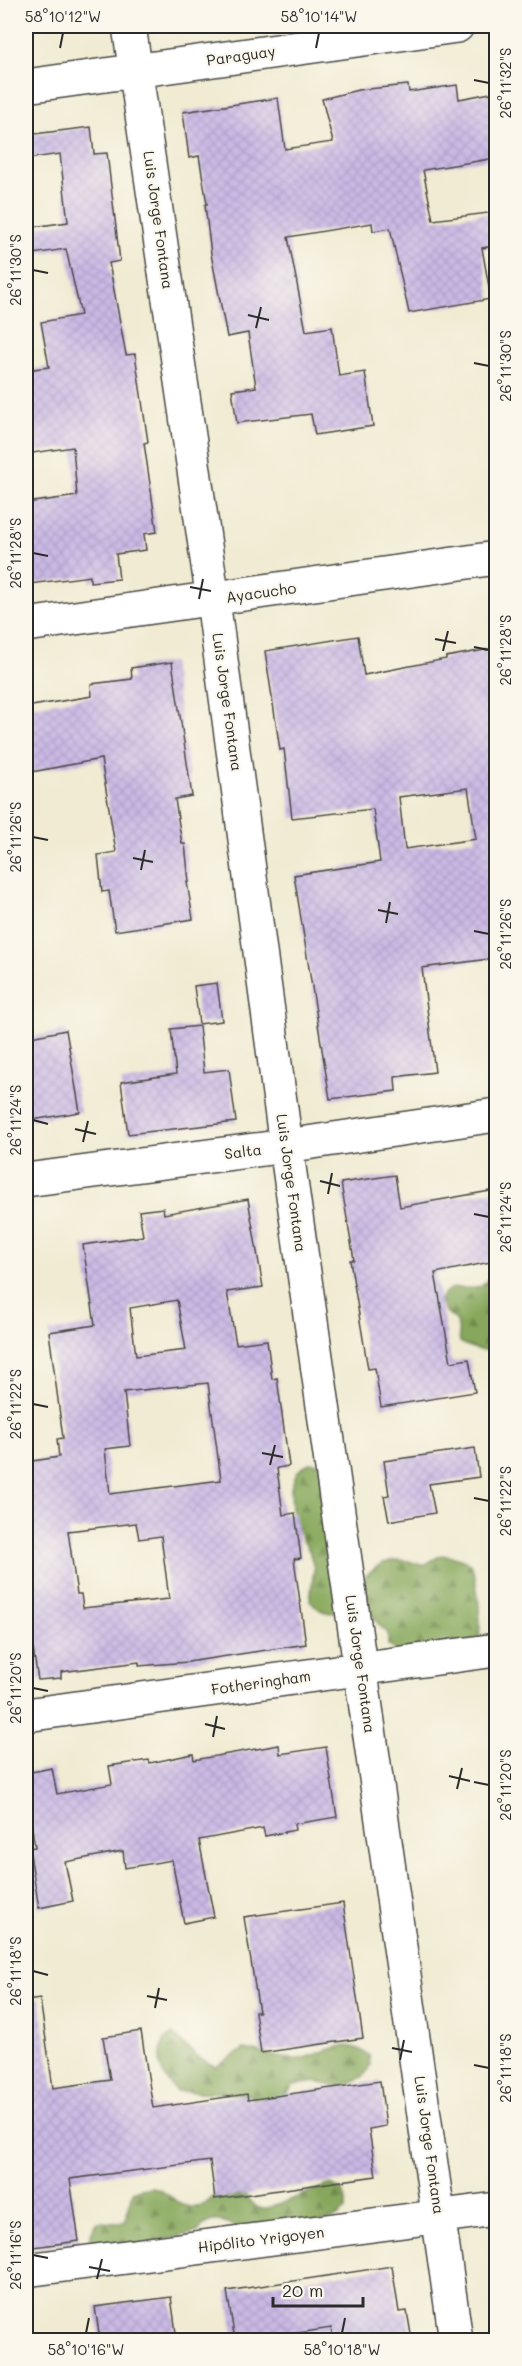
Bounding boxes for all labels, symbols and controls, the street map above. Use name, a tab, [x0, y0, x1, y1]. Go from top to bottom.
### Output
text: 58°10'12"W	[25, 6, 101, 26]
text: 58°10'14"W	[281, 6, 357, 26]
street label: Paraguay	[205, 40, 277, 70]
text: 26°11'32"S	[495, 48, 515, 118]
street label: Luis Jorge Fontana	[139, 149, 179, 290]
text: 26°11'30"S	[5, 234, 25, 306]
text: 26°11'30"S	[495, 330, 515, 402]
text: 26°11'28"S	[5, 517, 25, 589]
street label: Ayacucho	[224, 577, 297, 607]
text: 26°11'28"S	[495, 614, 515, 686]
street label: Luis Jorge Fontana	[208, 631, 248, 772]
text: 26°11'26"S	[5, 801, 25, 873]
text: 26°11'26"S	[495, 898, 515, 970]
text: 26°11'24"S	[5, 1085, 25, 1155]
street label: Luis Jorge Fontana	[272, 1112, 312, 1253]
street label: Salta	[223, 1139, 263, 1163]
text: 26°11'24"S	[495, 1182, 515, 1252]
text: 26°11'22"S	[5, 1369, 25, 1439]
text: 26°11'22"S	[495, 1466, 515, 1536]
street label: Luis Jorge Fontana	[341, 1593, 381, 1734]
text: 26°11'20"S	[5, 1652, 25, 1724]
street label: Fotheringham	[210, 1665, 312, 1699]
text: 26°11'20"S	[495, 1749, 515, 1821]
text: 26°11'18"S	[5, 1936, 25, 2006]
text: 26°11'18"S	[495, 2033, 515, 2103]
street label: Luis Jorge Fontana	[410, 2074, 450, 2215]
text: 26°11'16"S	[5, 2220, 25, 2290]
street label: Hipólito Yrigoyen	[197, 2221, 325, 2257]
scale bar	[273, 2270, 363, 2308]
text: 20 m	[282, 2278, 323, 2302]
text: 58°10'16"W	[47, 2339, 125, 2359]
text: 58°10'18"W	[303, 2339, 381, 2359]

